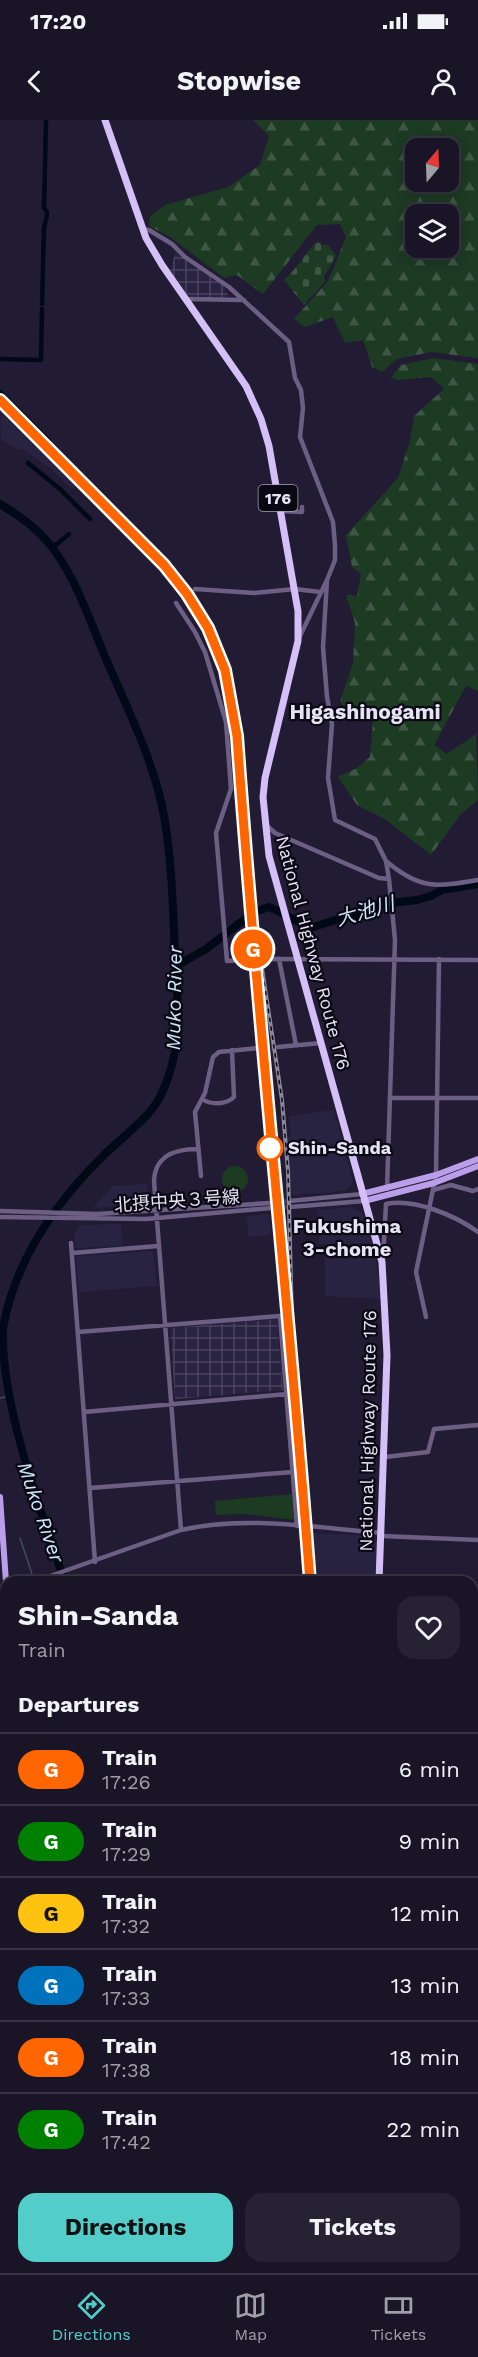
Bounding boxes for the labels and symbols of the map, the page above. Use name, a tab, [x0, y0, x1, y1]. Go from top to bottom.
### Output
north arrow	[405, 138, 459, 192]
road number: 176	[258, 485, 298, 511]
district label: Higashinogami	[289, 699, 441, 724]
street label: National Highway Route 176	[272, 834, 355, 1072]
water label: 大池川	[333, 891, 399, 931]
line badge: G	[234, 930, 272, 968]
water label: Muko River	[161, 944, 187, 1051]
marker: Shin-Sanda	[257, 1135, 283, 1161]
place label: Shin-Sanda	[288, 1137, 392, 1158]
street label: 北摂中央３号線	[113, 1186, 241, 1215]
district label: Fukushima 3-chome	[293, 1214, 402, 1261]
street label: National Highway Route 176	[355, 1310, 380, 1552]
water label: Muko River	[13, 1458, 70, 1567]

